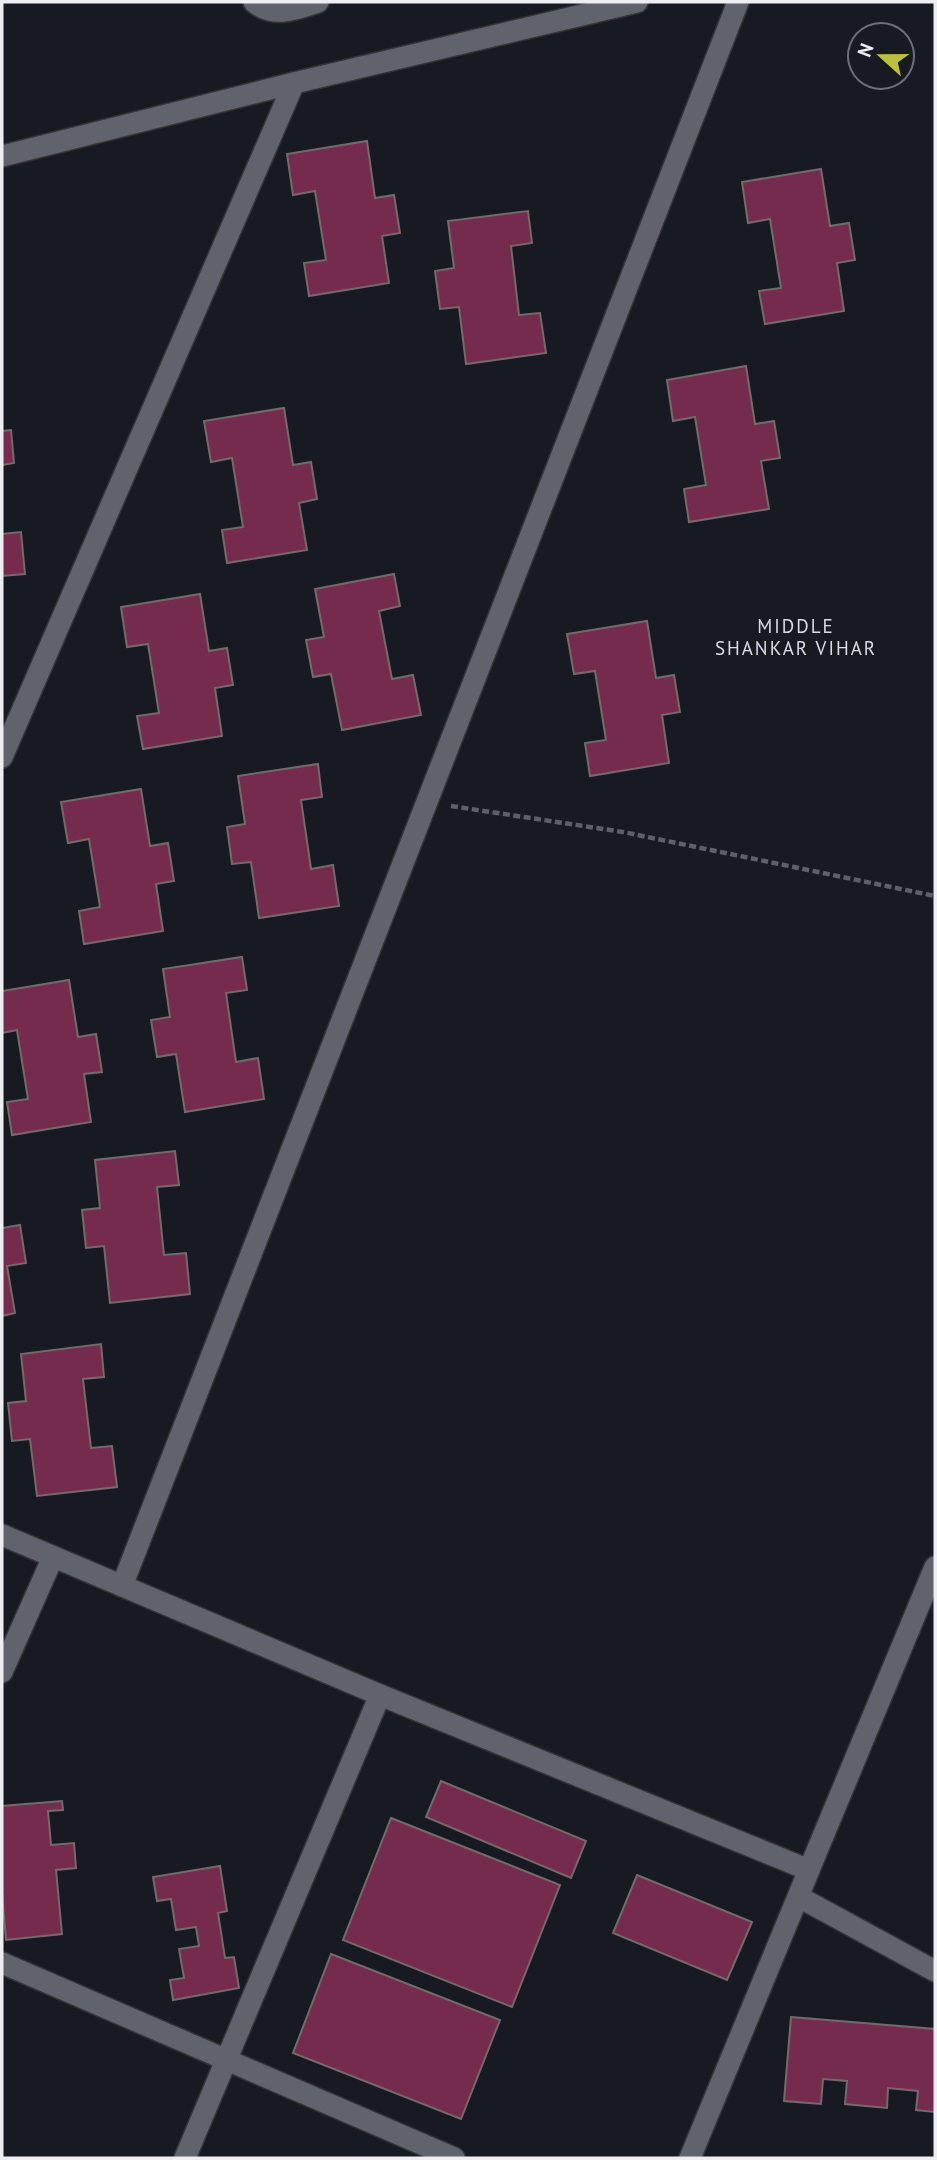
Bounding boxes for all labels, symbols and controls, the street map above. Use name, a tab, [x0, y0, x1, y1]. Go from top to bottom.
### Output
north arrow	[846, 21, 916, 91]
text: N	[852, 40, 879, 60]
district label: MIDDLE SHANKAR VIHAR	[715, 614, 877, 660]

